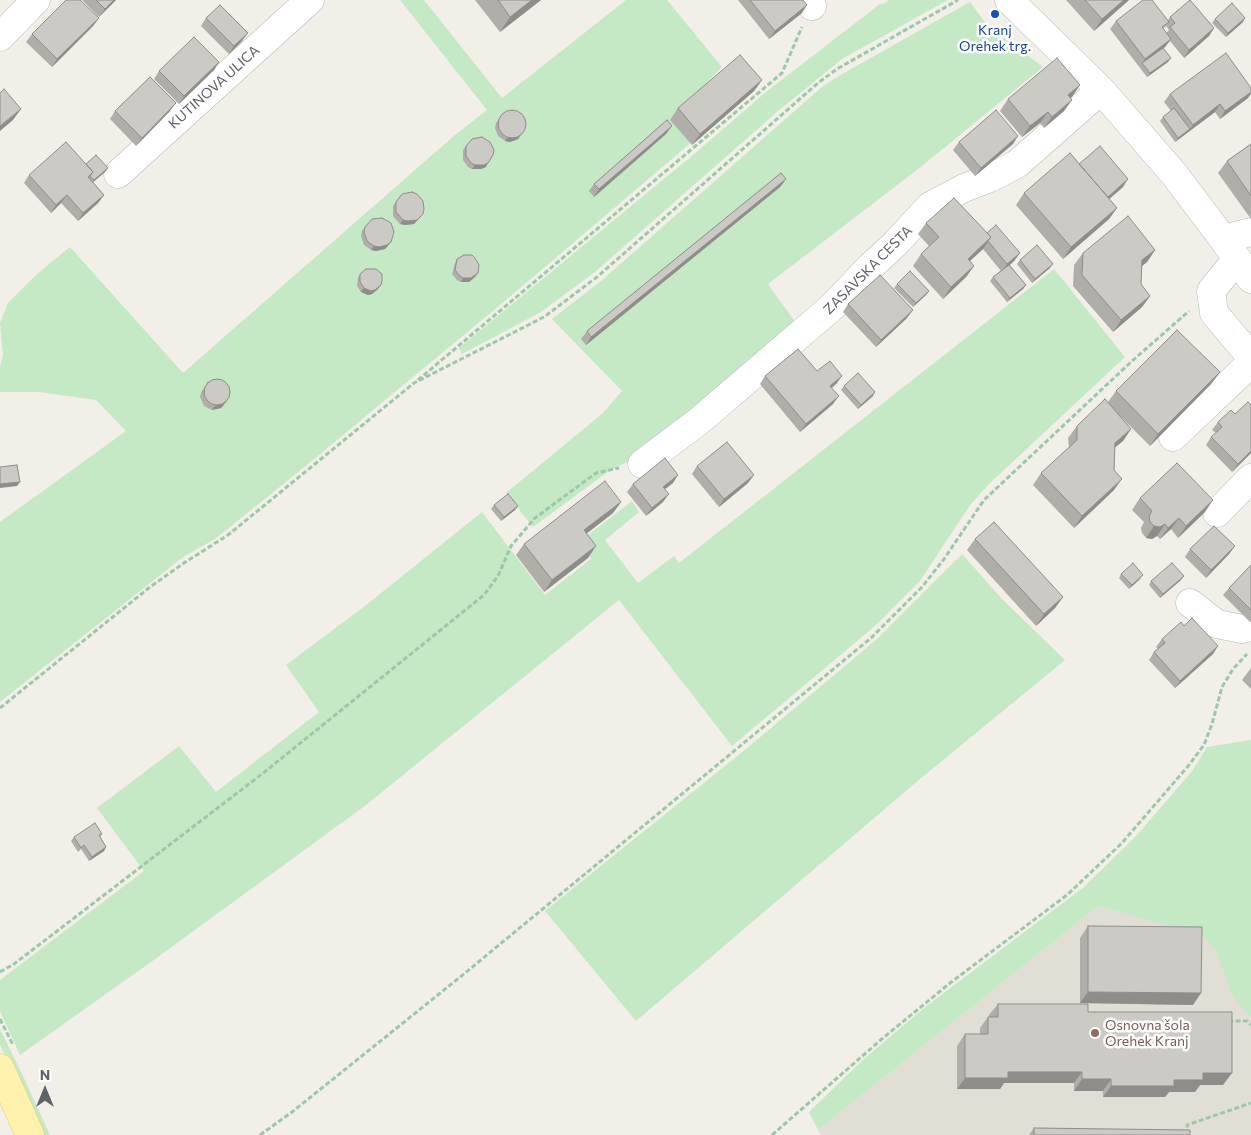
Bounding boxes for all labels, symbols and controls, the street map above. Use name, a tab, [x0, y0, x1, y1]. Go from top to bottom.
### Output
marker: Kranj Orehek trg.	[989, 8, 1001, 20]
place label: Kranj Orehek trg.	[959, 22, 1031, 54]
street label: KUTINOVA ULICA	[165, 42, 263, 132]
street label: ZASAVSKA CESTA	[820, 222, 916, 318]
place label: Osnovna šola Orehek Kranj	[1105, 1017, 1190, 1050]
marker: Osnovna šola Orehek Kranj	[1089, 1027, 1101, 1039]
north arrow	[20, 1065, 70, 1115]
text: N	[40, 1066, 50, 1083]

